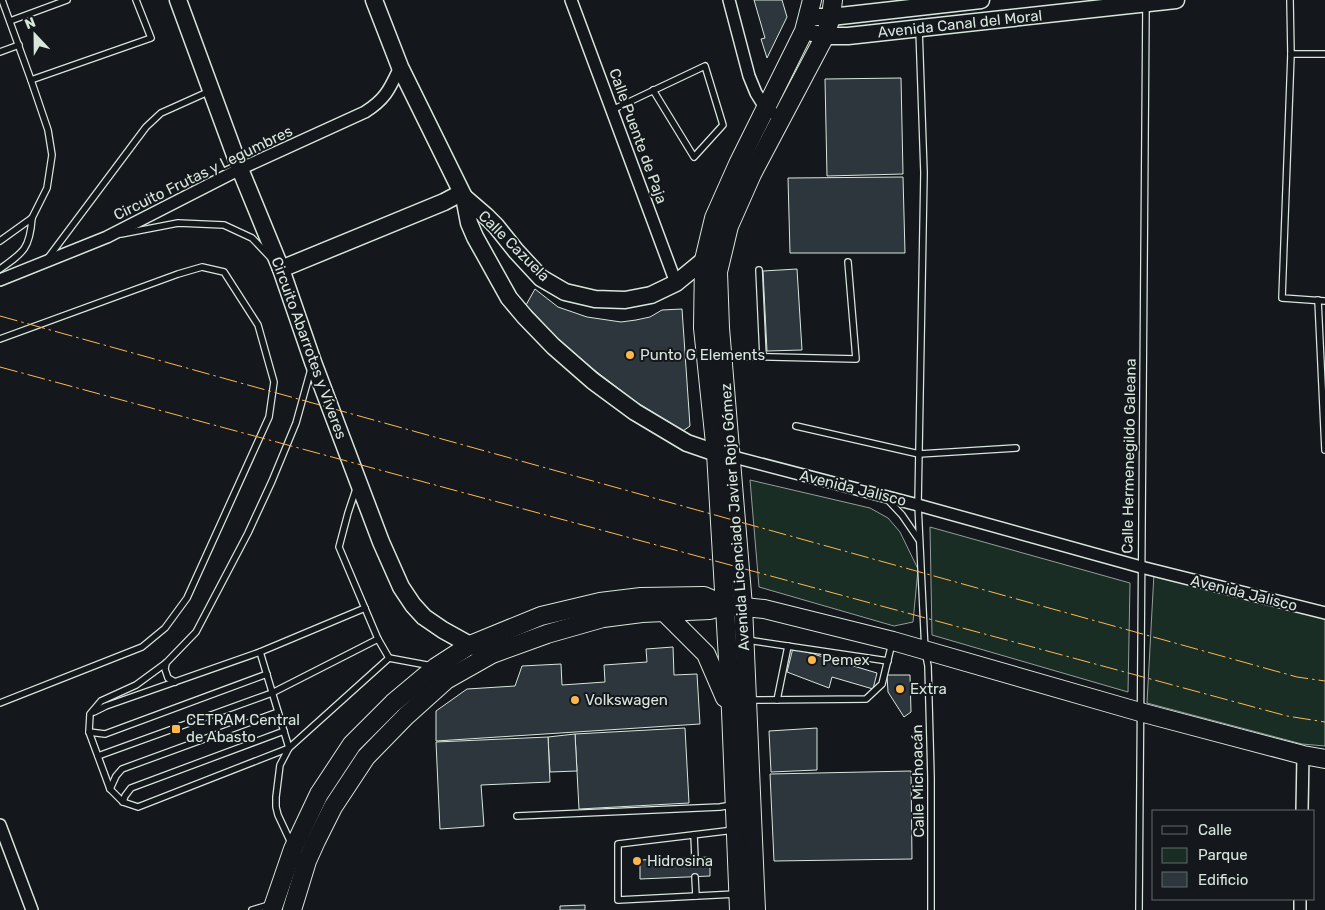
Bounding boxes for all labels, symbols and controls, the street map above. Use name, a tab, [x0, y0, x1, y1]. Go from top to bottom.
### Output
street label: Avenida Canal del Moral	[877, 6, 1043, 42]
north arrow	[10, 10, 60, 60]
text: N	[22, 14, 38, 33]
street label: Calle Puente de Paja	[605, 66, 671, 206]
street label: Circuito Frutas y Legumbres	[111, 122, 296, 224]
street label: Calle Cazuela	[475, 207, 553, 285]
street label: Circuito Abarrotes y Víveres	[268, 254, 351, 442]
place label: Punto G Elements	[640, 346, 765, 364]
marker: Punto G Elements	[624, 349, 636, 361]
street label: Calle Hermenegildo Galeana	[1118, 358, 1140, 554]
street label: Avenida Licenciado Javier Rojo Gómez	[717, 382, 753, 652]
street label: Avenida Jalisco	[798, 466, 908, 510]
street label: Avenida Jalisco	[1189, 571, 1299, 615]
place label: Pemex	[822, 651, 870, 669]
marker: Pemex	[806, 654, 818, 666]
place label: Extra	[910, 680, 947, 698]
marker: Extra	[894, 683, 906, 695]
place label: Volkswagen	[585, 691, 668, 709]
marker: Volkswagen	[569, 694, 581, 706]
place label: CETRAM Central de Abasto	[186, 711, 300, 746]
marker: CETRAM Central de Abasto	[170, 723, 182, 735]
street label: Calle Michoacán	[908, 724, 928, 838]
legend	[1152, 810, 1315, 900]
text: Calle	[1198, 821, 1232, 839]
text: Parque	[1198, 846, 1248, 864]
place label: Hidrosina	[647, 852, 713, 870]
marker: Hidrosina	[631, 855, 643, 867]
text: Edificio	[1198, 871, 1248, 889]

